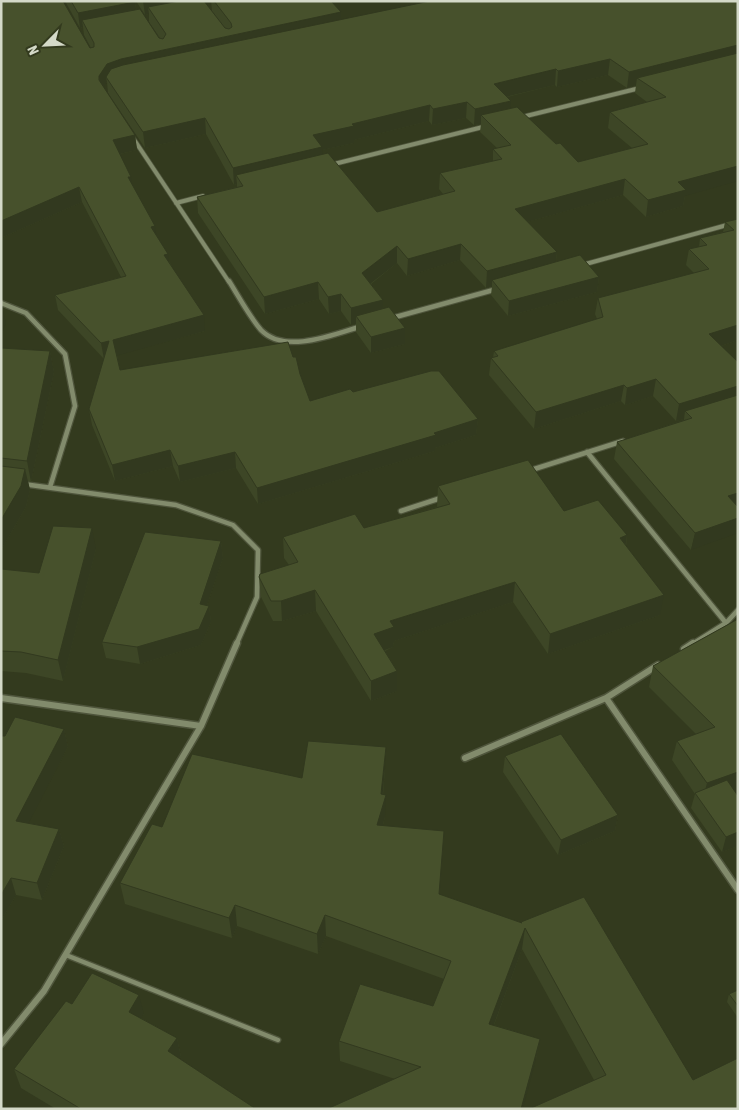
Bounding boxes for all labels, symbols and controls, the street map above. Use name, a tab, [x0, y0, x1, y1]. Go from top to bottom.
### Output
north arrow	[20, 20, 70, 70]
text: N	[24, 43, 42, 57]

